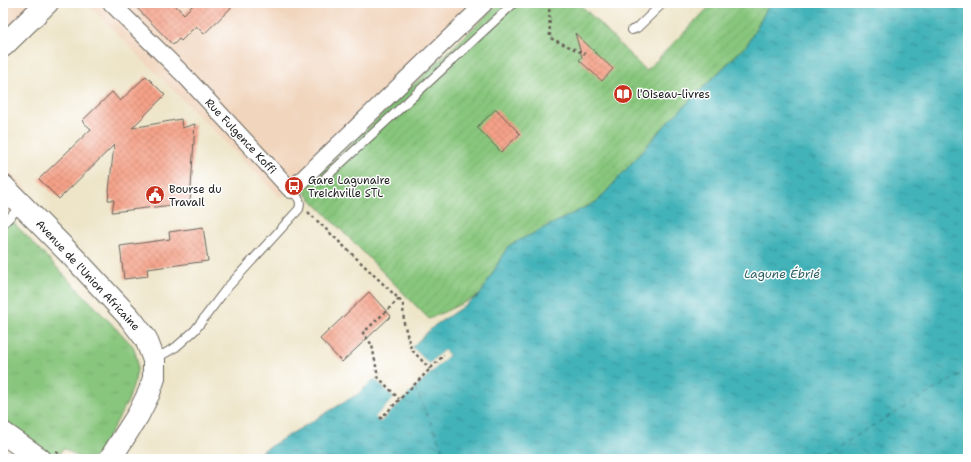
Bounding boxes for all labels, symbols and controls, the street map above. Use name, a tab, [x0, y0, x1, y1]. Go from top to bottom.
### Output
library icon: l'Oiseau-livres	[612, 83, 634, 105]
place label: l'Oiseau-livres	[637, 87, 710, 102]
street label: Rue Fulgence Koffi	[202, 95, 280, 177]
place label: Gare Lagunaire Treichville STL	[308, 173, 390, 201]
bus stop icon: Gare Lagunaire Treichville STL	[283, 175, 305, 197]
place label: Bourse du Travail	[169, 182, 222, 210]
public building icon: Bourse du Travail	[144, 184, 166, 206]
street label: Avenue de l'Union Africaine	[32, 217, 143, 334]
water label: Lagune Ébrié	[744, 266, 820, 282]

